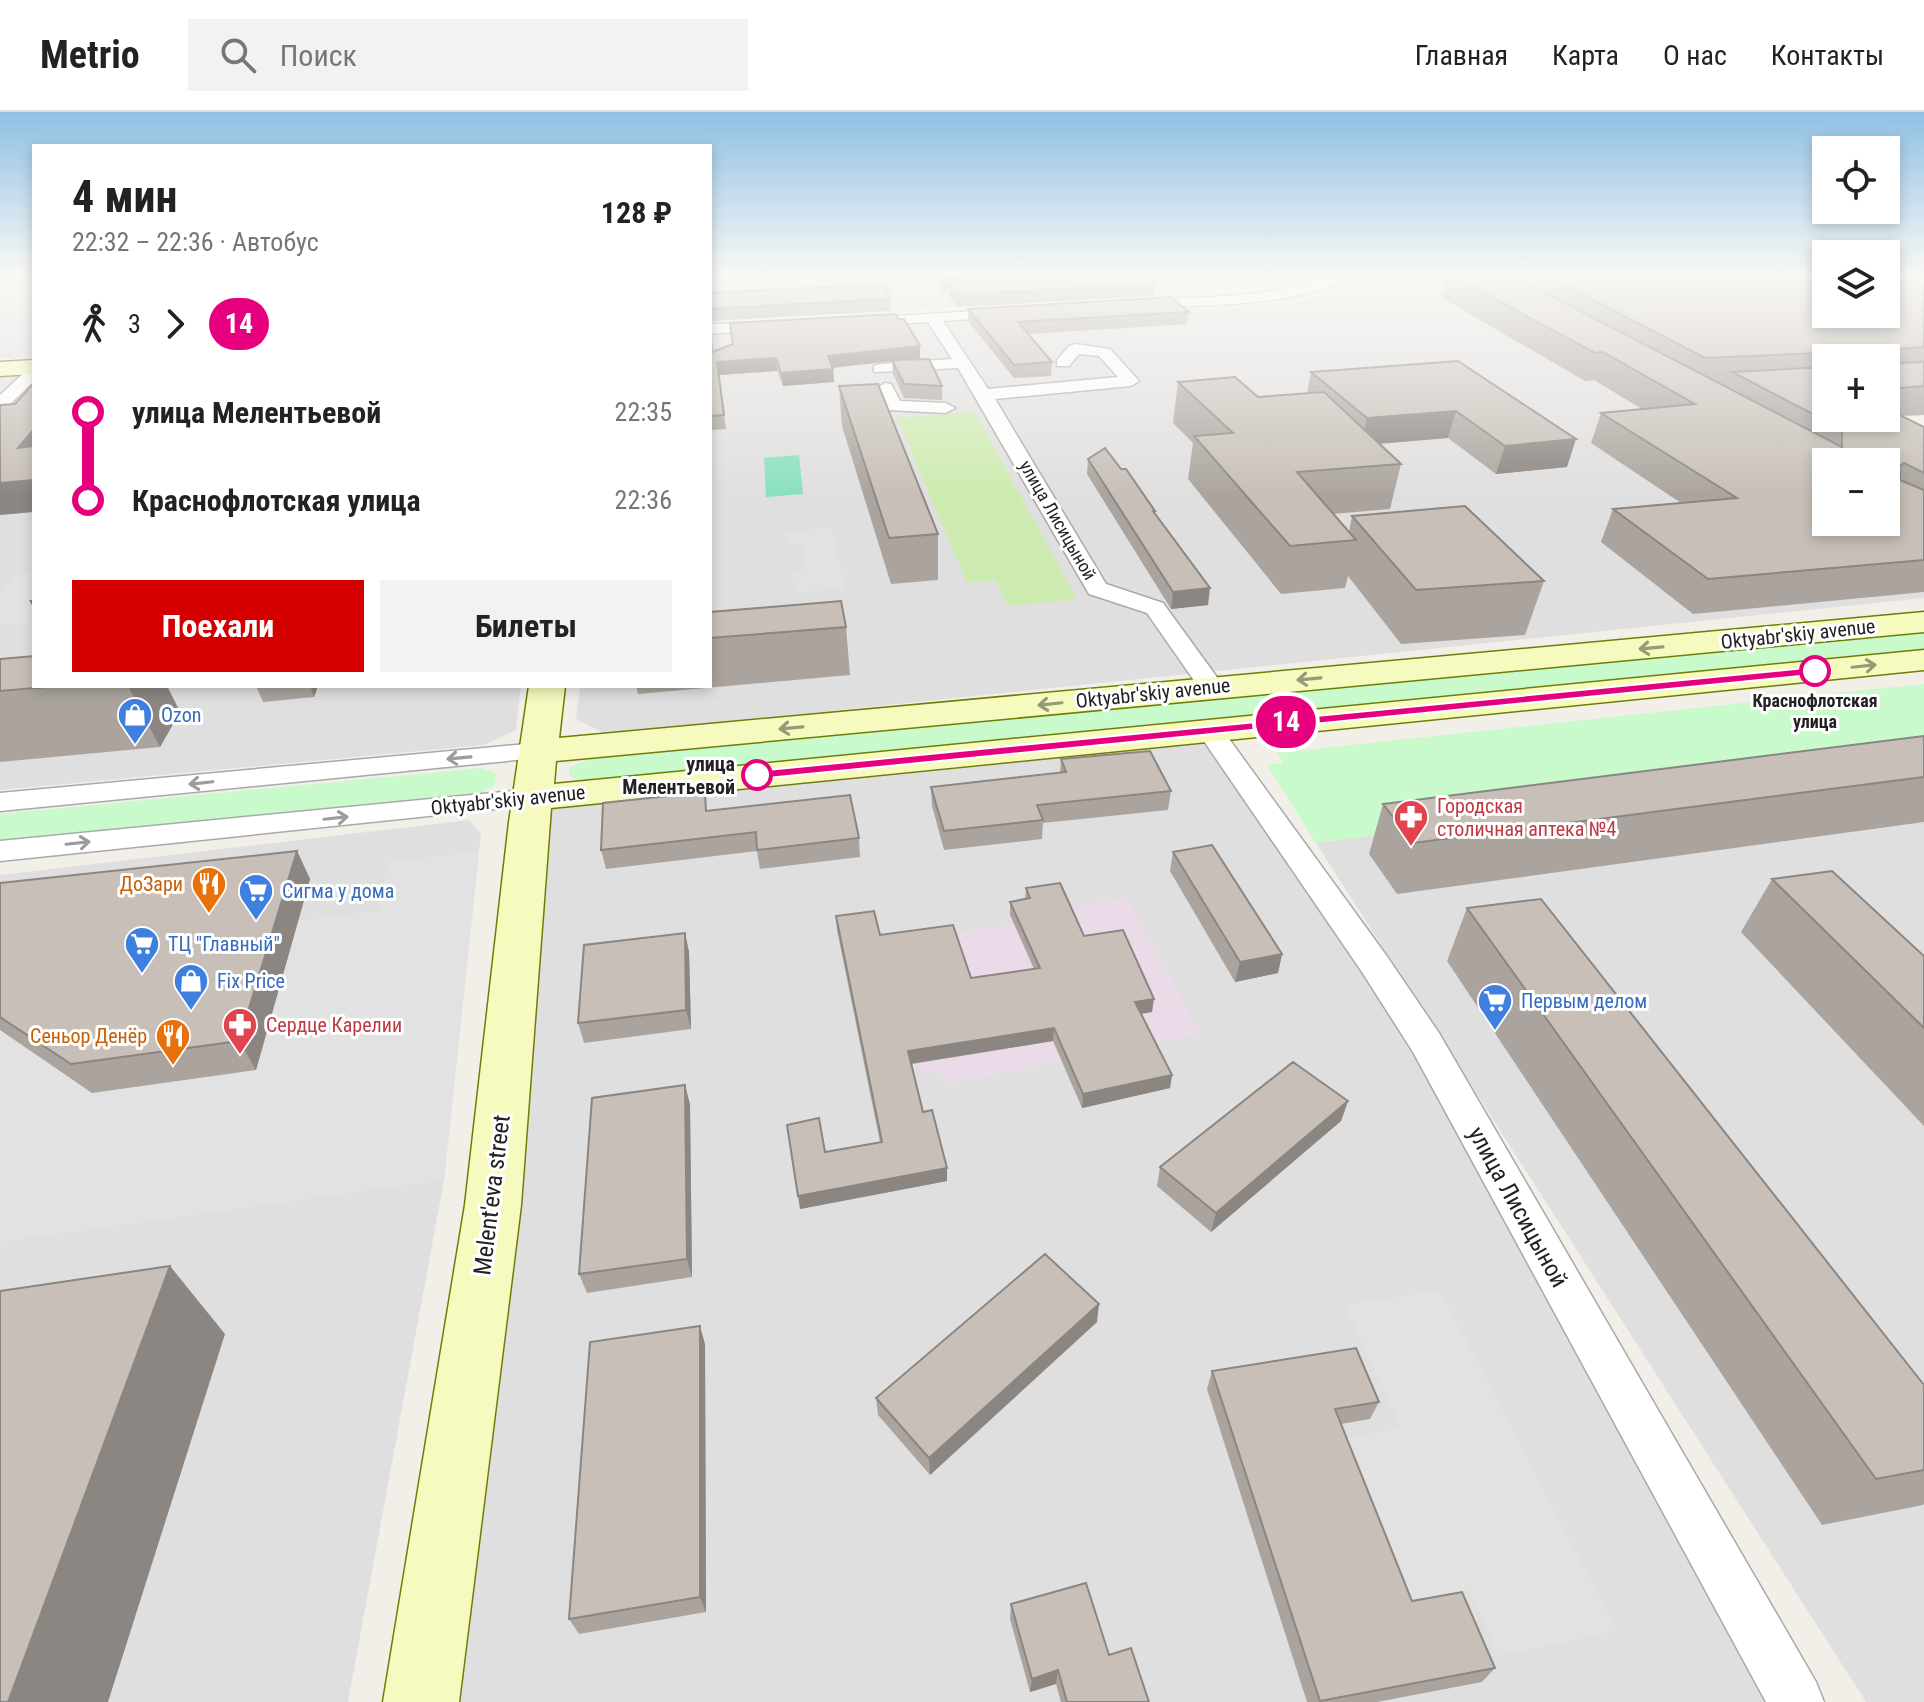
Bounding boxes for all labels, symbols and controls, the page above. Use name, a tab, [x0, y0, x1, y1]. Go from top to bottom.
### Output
search box	[188, 19, 748, 91]
text: Metrio	[40, 33, 140, 77]
icon: search	[216, 33, 260, 77]
text: Поиск	[280, 38, 357, 73]
text: Главная	[1415, 39, 1508, 72]
text: Карта	[1552, 39, 1619, 72]
text: О нас	[1663, 39, 1727, 72]
text: Контакты	[1771, 39, 1884, 72]
map controls	[1812, 136, 1900, 536]
button: locate	[1812, 136, 1900, 224]
text: 4 мин	[72, 171, 178, 223]
text: 128 ₽	[601, 195, 672, 230]
text: 22:32 – 22:36 · Автобус	[72, 227, 319, 257]
button: layers	[1812, 240, 1900, 328]
icon: walk	[72, 302, 116, 346]
icon: forward	[153, 302, 197, 346]
text: 14	[225, 307, 253, 340]
text: 3	[128, 309, 141, 339]
button: +	[1812, 344, 1900, 432]
text: улица Мелентьевой	[132, 395, 381, 430]
text: 22:35	[615, 397, 672, 427]
button: −	[1812, 448, 1900, 536]
street label: улица Лисицыной	[1015, 457, 1101, 583]
text: Краснофлотская улица	[132, 483, 421, 518]
text: 22:36	[615, 485, 672, 515]
button: Поехали	[72, 580, 364, 672]
button: Билеты	[380, 580, 672, 672]
street label: Oktyabr'skiy avenue	[1720, 614, 1876, 654]
one-way arrow	[1638, 641, 1665, 656]
marker: Краснофлотская улица	[1800, 656, 1830, 686]
one-way arrow	[1850, 659, 1877, 674]
one-way arrow	[1296, 672, 1323, 687]
street label: Oktyabr'skiy avenue	[1075, 673, 1231, 713]
place label: Краснофлотская улица	[1752, 690, 1878, 732]
shop icon: Ozon	[116, 696, 154, 746]
one-way arrow	[1037, 696, 1064, 711]
line badge: 14	[1250, 696, 1322, 748]
place label: Ozon	[161, 703, 201, 727]
text: 14	[1272, 705, 1300, 738]
one-way arrow	[778, 721, 805, 736]
one-way arrow	[447, 751, 473, 766]
place label: улица Мелентьевой	[622, 752, 735, 799]
marker: улица Мелентьевой	[742, 760, 772, 790]
one-way arrow	[188, 776, 215, 791]
street label: Oktyabr'skiy avenue	[430, 780, 586, 820]
place label: Городская столичная аптека №4	[1437, 794, 1617, 841]
pharmacy icon: Городская столичная аптека №4	[1392, 798, 1430, 848]
one-way arrow	[322, 810, 349, 825]
one-way arrow	[64, 835, 91, 850]
restaurant icon: ДоЗари	[190, 865, 228, 915]
place label: ДоЗари	[120, 872, 183, 896]
supermarket icon: Сигма у дома	[237, 872, 275, 922]
place label: Сигма у дома	[282, 879, 394, 903]
supermarket icon: ТЦ "Главный"	[123, 925, 161, 975]
place label: ТЦ "Главный"	[168, 932, 280, 956]
shop icon: Fix Price	[172, 962, 210, 1012]
place label: Fix Price	[217, 969, 285, 993]
supermarket icon: Первым делом	[1476, 982, 1514, 1032]
place label: Первым делом	[1521, 989, 1647, 1013]
pharmacy icon: Сердце Карелии	[221, 1006, 259, 1056]
place label: Сердце Карелии	[266, 1013, 402, 1037]
restaurant icon: Сеньор Денёр	[154, 1017, 192, 1067]
place label: Сеньор Денёр	[30, 1024, 147, 1048]
street label: Melent'eva street	[468, 1113, 516, 1277]
street label: улица Лисицыной	[1462, 1122, 1574, 1292]

